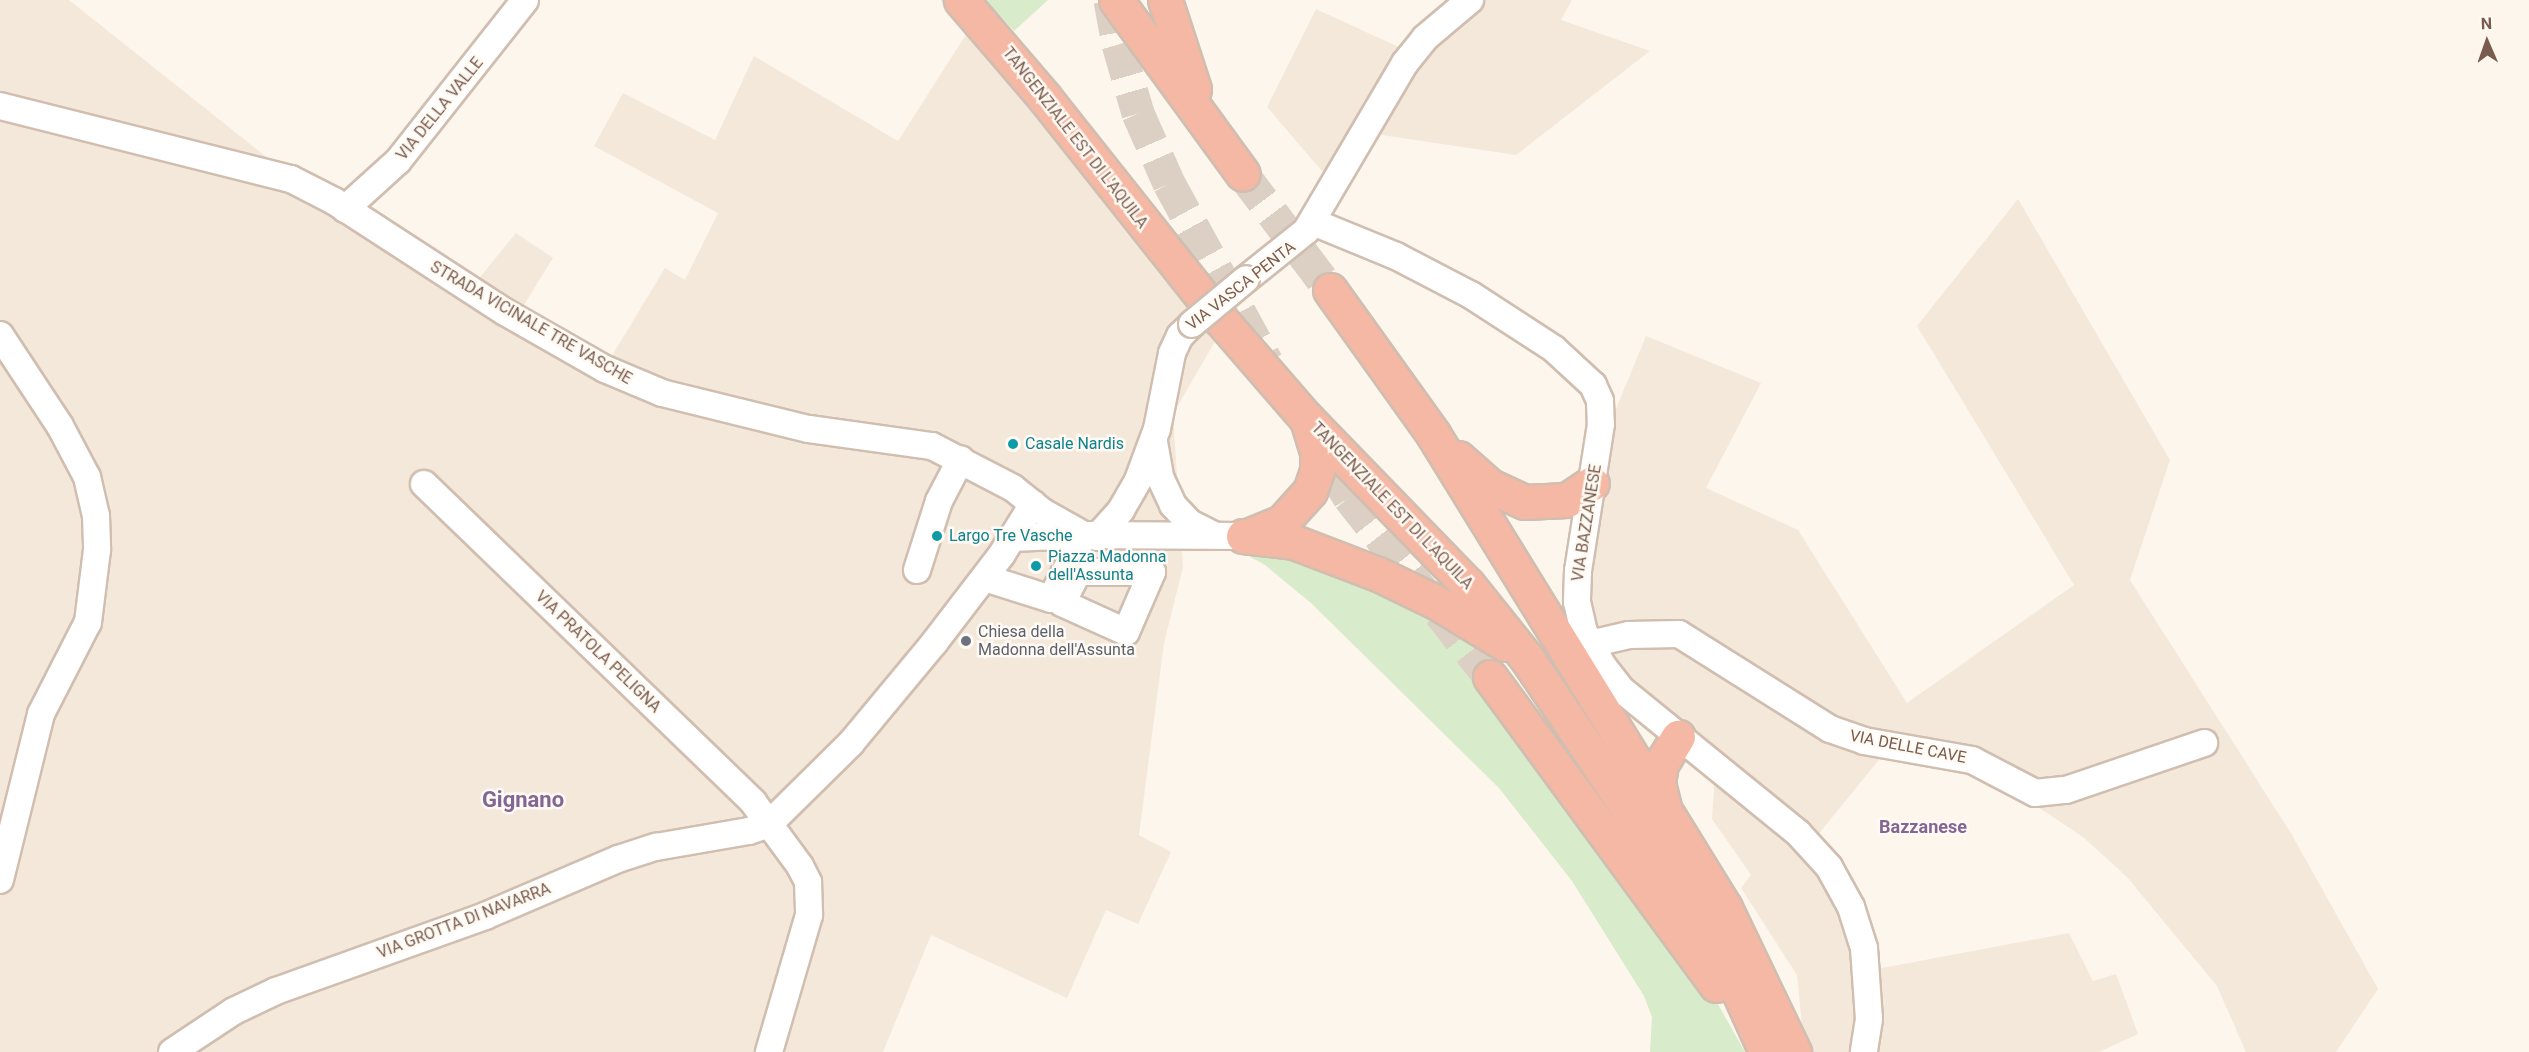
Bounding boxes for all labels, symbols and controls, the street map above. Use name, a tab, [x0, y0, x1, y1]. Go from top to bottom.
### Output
north arrow	[2457, 12, 2517, 72]
text: N	[2480, 14, 2492, 33]
street label: TANGENZIALE EST DI L'AQUILA	[998, 43, 1152, 233]
street label: VIA DELLA VALLE	[393, 54, 487, 164]
street label: VIA VASCA PENTA	[1183, 237, 1299, 335]
street label: STRADA VICINALE TRE VASCHE	[427, 257, 635, 389]
street label: TANGENZIALE EST DI L'AQUILA	[1307, 418, 1477, 594]
place label: Casale Nardis	[1025, 434, 1124, 454]
marker: Casale Nardis	[1006, 437, 1020, 451]
street label: VIA BAZZANESE	[1568, 463, 1606, 583]
place label: Largo Tre Vasche	[949, 526, 1073, 546]
marker: Largo Tre Vasche	[930, 529, 944, 543]
place label: Piazza Madonna dell'Assunta	[1048, 547, 1166, 585]
marker: Piazza Madonna dell'Assunta	[1029, 559, 1043, 573]
street label: VIA PRATOLA PELIGNA	[531, 587, 665, 717]
place label: Chiesa della Madonna dell'Assunta	[978, 622, 1135, 660]
marker: Chiesa della Madonna dell'Assunta	[959, 634, 973, 648]
street label: VIA DELLE CAVE	[1848, 726, 1968, 768]
district label: Gignano	[482, 787, 564, 813]
district label: Bazzanese	[1879, 816, 1967, 838]
street label: VIA GROTTA DI NAVARRA	[375, 879, 553, 963]

